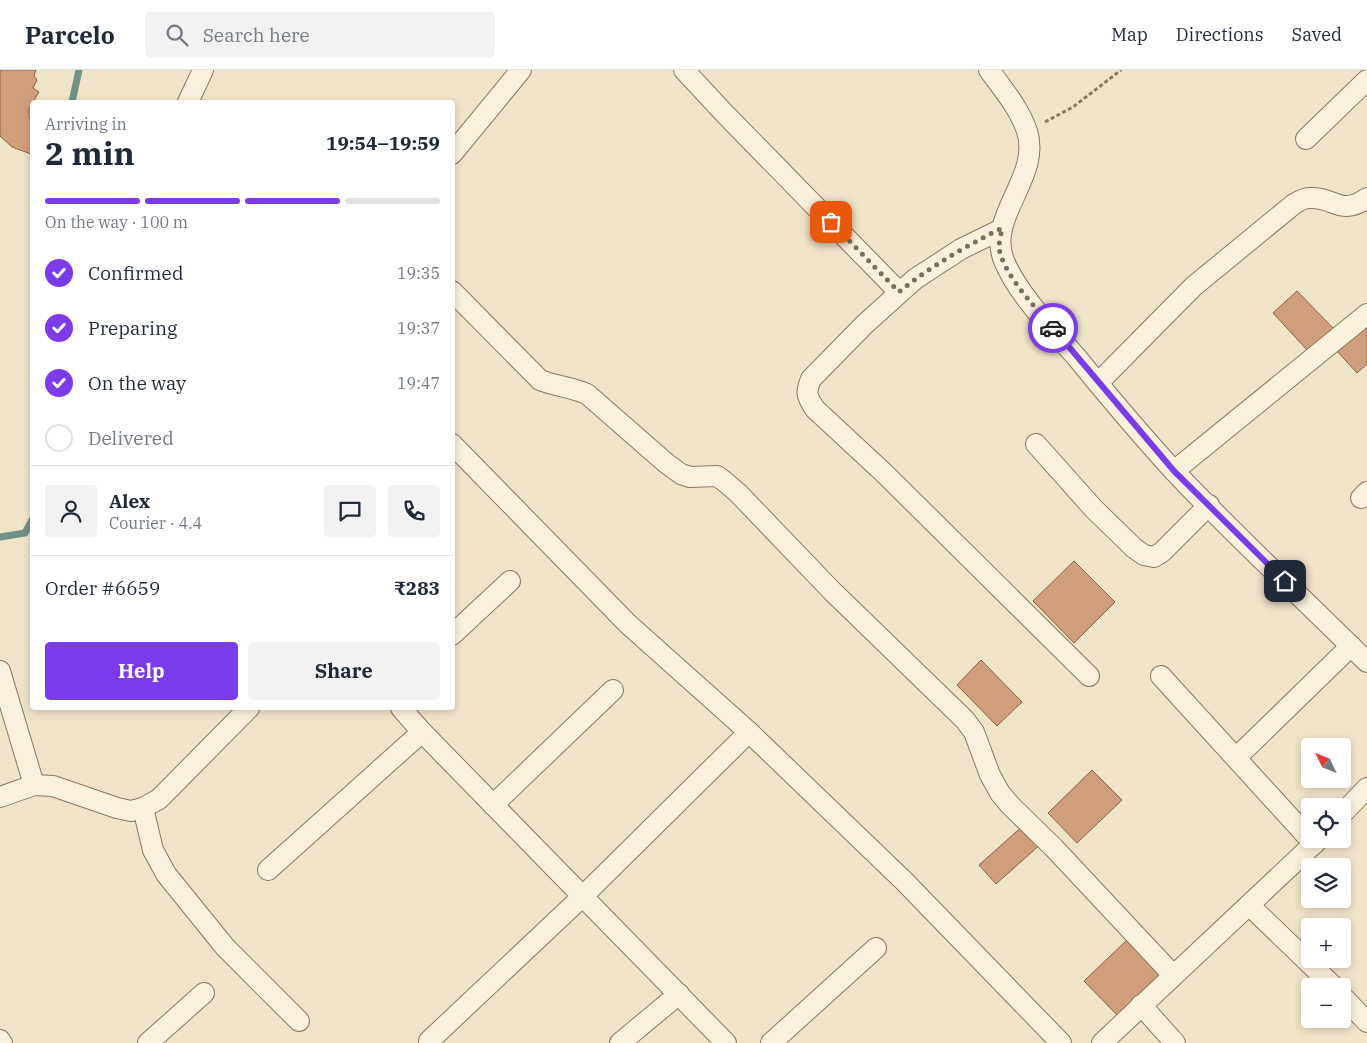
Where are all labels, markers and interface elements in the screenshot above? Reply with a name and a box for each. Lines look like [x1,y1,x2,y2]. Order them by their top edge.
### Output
search box [145,12,495,57]
text: Parcelo [25,19,115,51]
icon: search [163,21,191,49]
text: Search here [203,23,310,47]
text: Map [1111,23,1148,46]
text: Directions [1176,23,1264,46]
text: Saved [1292,23,1342,46]
text: Arriving in [45,114,127,134]
text: 19:54–19:59 [326,131,440,155]
text: 2 min [45,132,135,174]
pin [810,201,852,243]
icon: bag [817,208,845,236]
text: On the way · 100 m [45,212,188,232]
icon: check [45,259,73,287]
text: Confirmed [88,261,183,285]
text: 19:35 [397,263,440,283]
courier [1028,303,1078,353]
icon: check [45,314,73,342]
icon: car [1039,314,1067,342]
text: Preparing [88,316,177,340]
text: 19:37 [397,318,440,338]
icon: check [45,369,73,397]
text: On the way [88,371,186,395]
text: 19:47 [397,373,440,393]
text: Delivered [88,426,174,450]
button: person [45,485,97,537]
button: chat [324,485,376,537]
button: phone [388,485,440,537]
text: Alex [109,489,150,513]
text: Courier · 4.4 [109,513,202,533]
pin [1264,560,1306,602]
icon: home [1271,567,1299,595]
text: Order #6659 [45,576,160,600]
text: ₹283 [394,576,440,600]
button: Help [45,642,238,700]
button: Share [248,642,440,700]
north arrow [1301,738,1351,788]
map controls [1301,738,1351,1028]
button: locate [1301,798,1351,848]
button: layers [1301,858,1351,908]
button: + [1301,918,1351,968]
button: − [1301,978,1351,1028]

